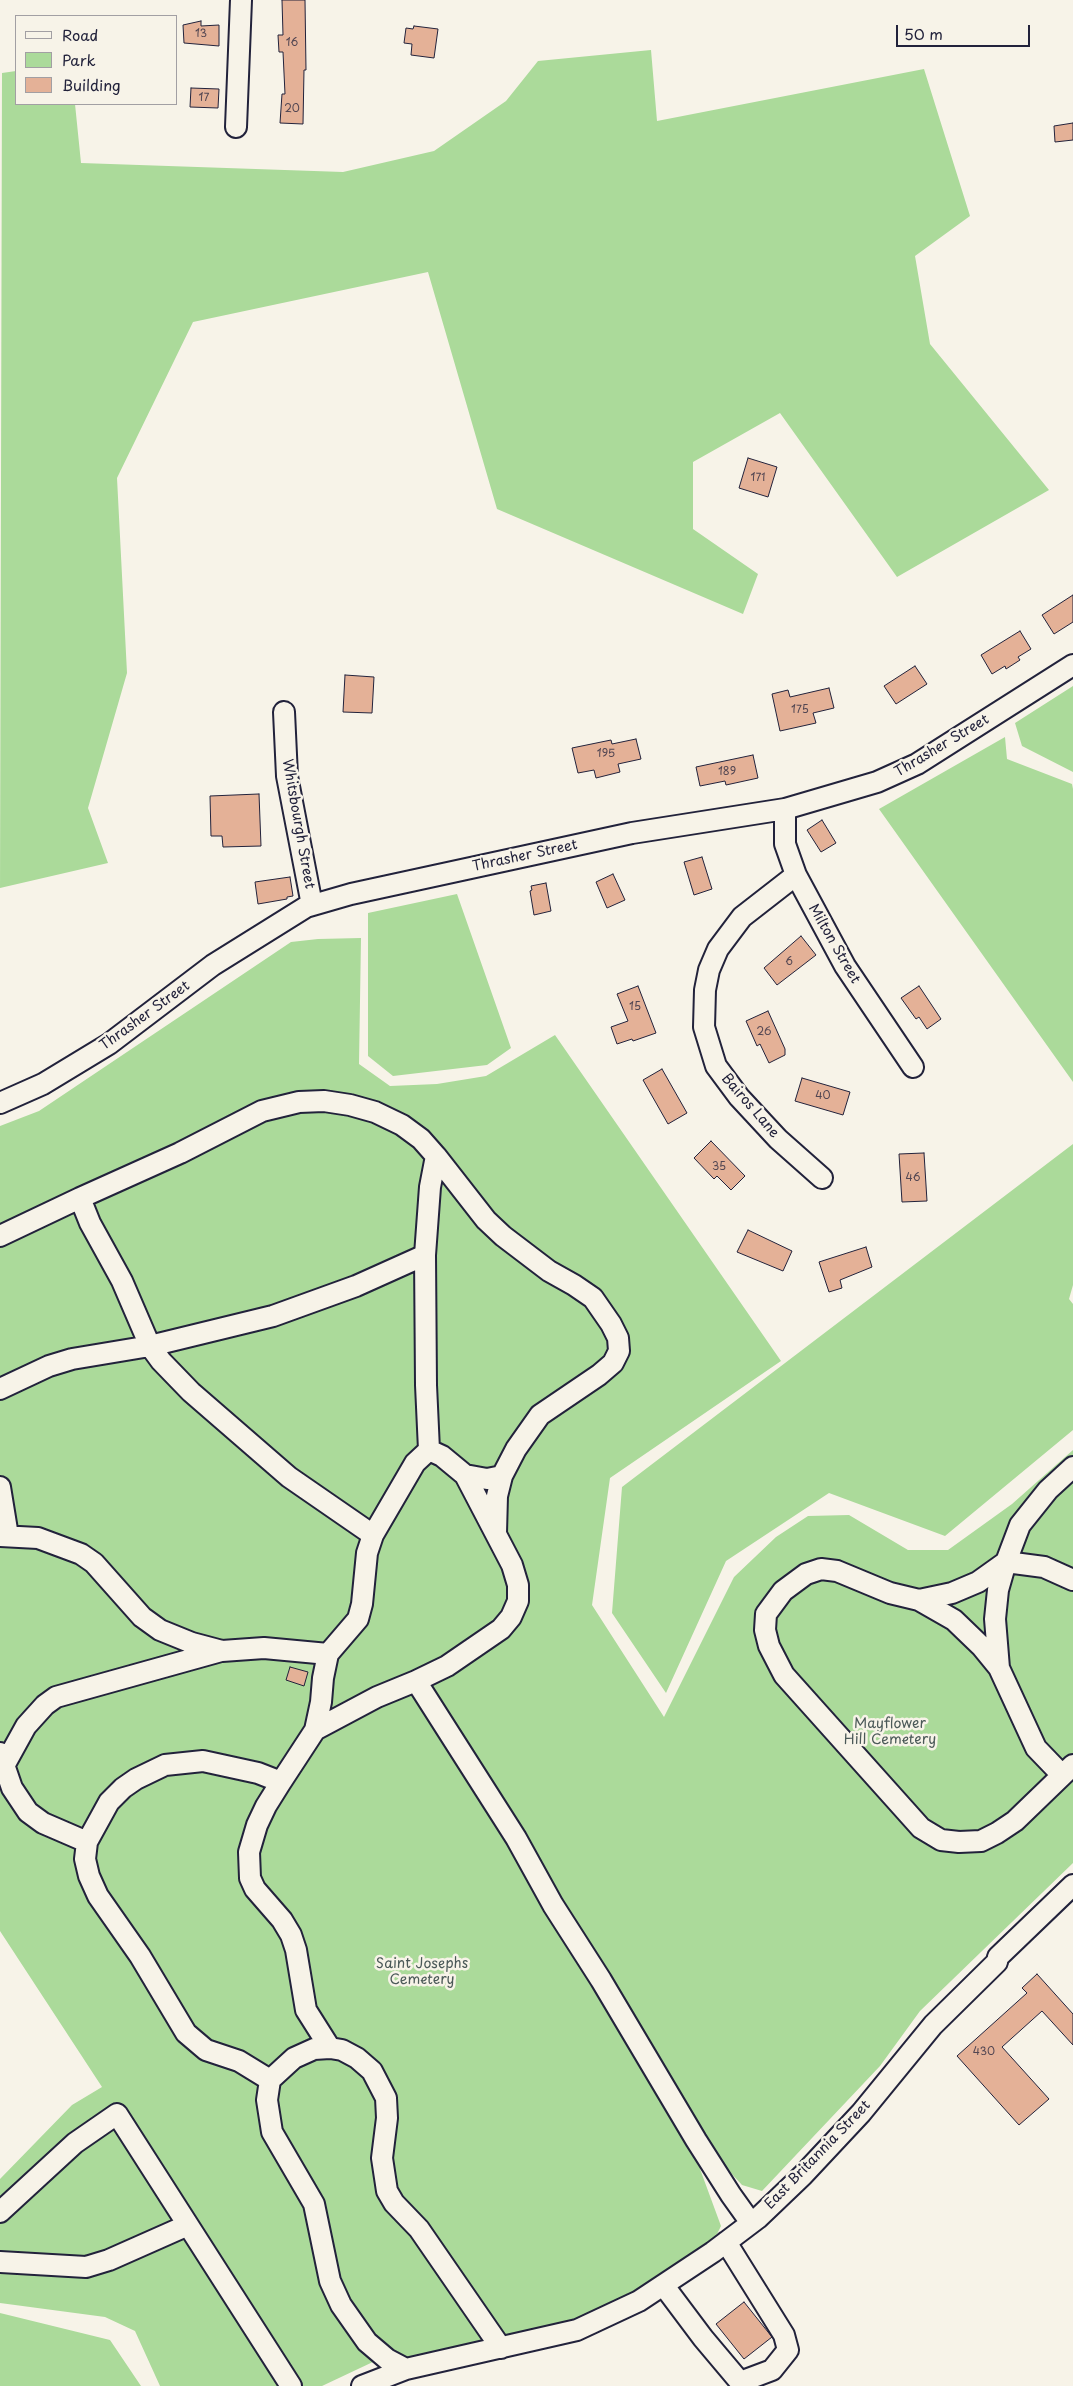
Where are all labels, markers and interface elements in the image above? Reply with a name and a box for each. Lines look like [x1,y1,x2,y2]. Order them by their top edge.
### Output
legend [15,15,178,105]
scale bar [898,15,1032,47]
text: 50 m [904,22,943,45]
text: Road [62,23,98,46]
house number: 13 [195,27,207,41]
house number: 16 [286,36,298,50]
text: Park [62,48,96,71]
text: Building [62,73,121,96]
house number: 17 [199,91,209,105]
house number: 20 [284,102,300,116]
house number: 171 [751,471,765,485]
house number: 175 [791,703,809,717]
street label: Thrasher Street [892,711,992,781]
house number: 195 [597,747,615,761]
street label: Whitsbourgh Street [278,758,318,890]
house number: 189 [718,765,736,779]
street label: Thrasher Street [471,837,579,875]
street label: Milton Street [804,901,864,987]
house number: 6 [785,955,793,969]
street label: Thrasher Street [97,978,193,1054]
house number: 15 [629,1000,641,1014]
house number: 26 [756,1025,772,1039]
street label: Bairos Lane [717,1070,783,1142]
house number: 40 [815,1089,831,1103]
house number: 35 [712,1160,726,1174]
house number: 46 [906,1171,920,1185]
park label: Mayflower Hill Cemetery [844,1716,936,1748]
park label: Saint Josephs Cemetery [376,1956,468,1988]
house number: 430 [973,2045,995,2059]
street label: East Britannia Street [762,2097,874,2213]

